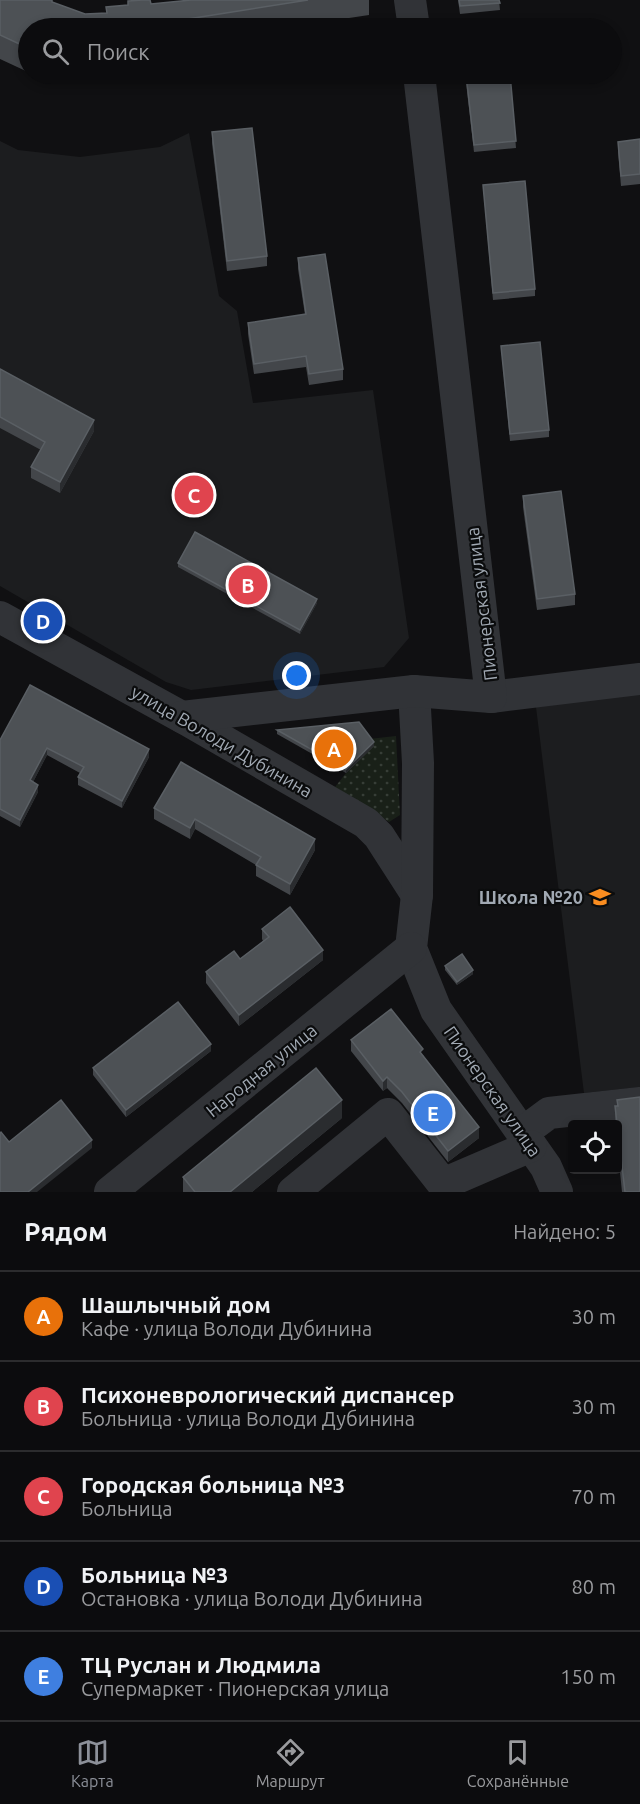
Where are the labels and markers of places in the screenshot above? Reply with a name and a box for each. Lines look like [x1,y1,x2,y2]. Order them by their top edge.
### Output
pin: C [174,472,214,518]
pin: B [228,562,268,608]
pin: D [24,598,63,644]
pin: A [314,726,354,771]
school or university icon: Школа №20 [588,885,612,909]
place label: Школа №20 [479,887,583,907]
pin: E [414,1090,452,1136]

